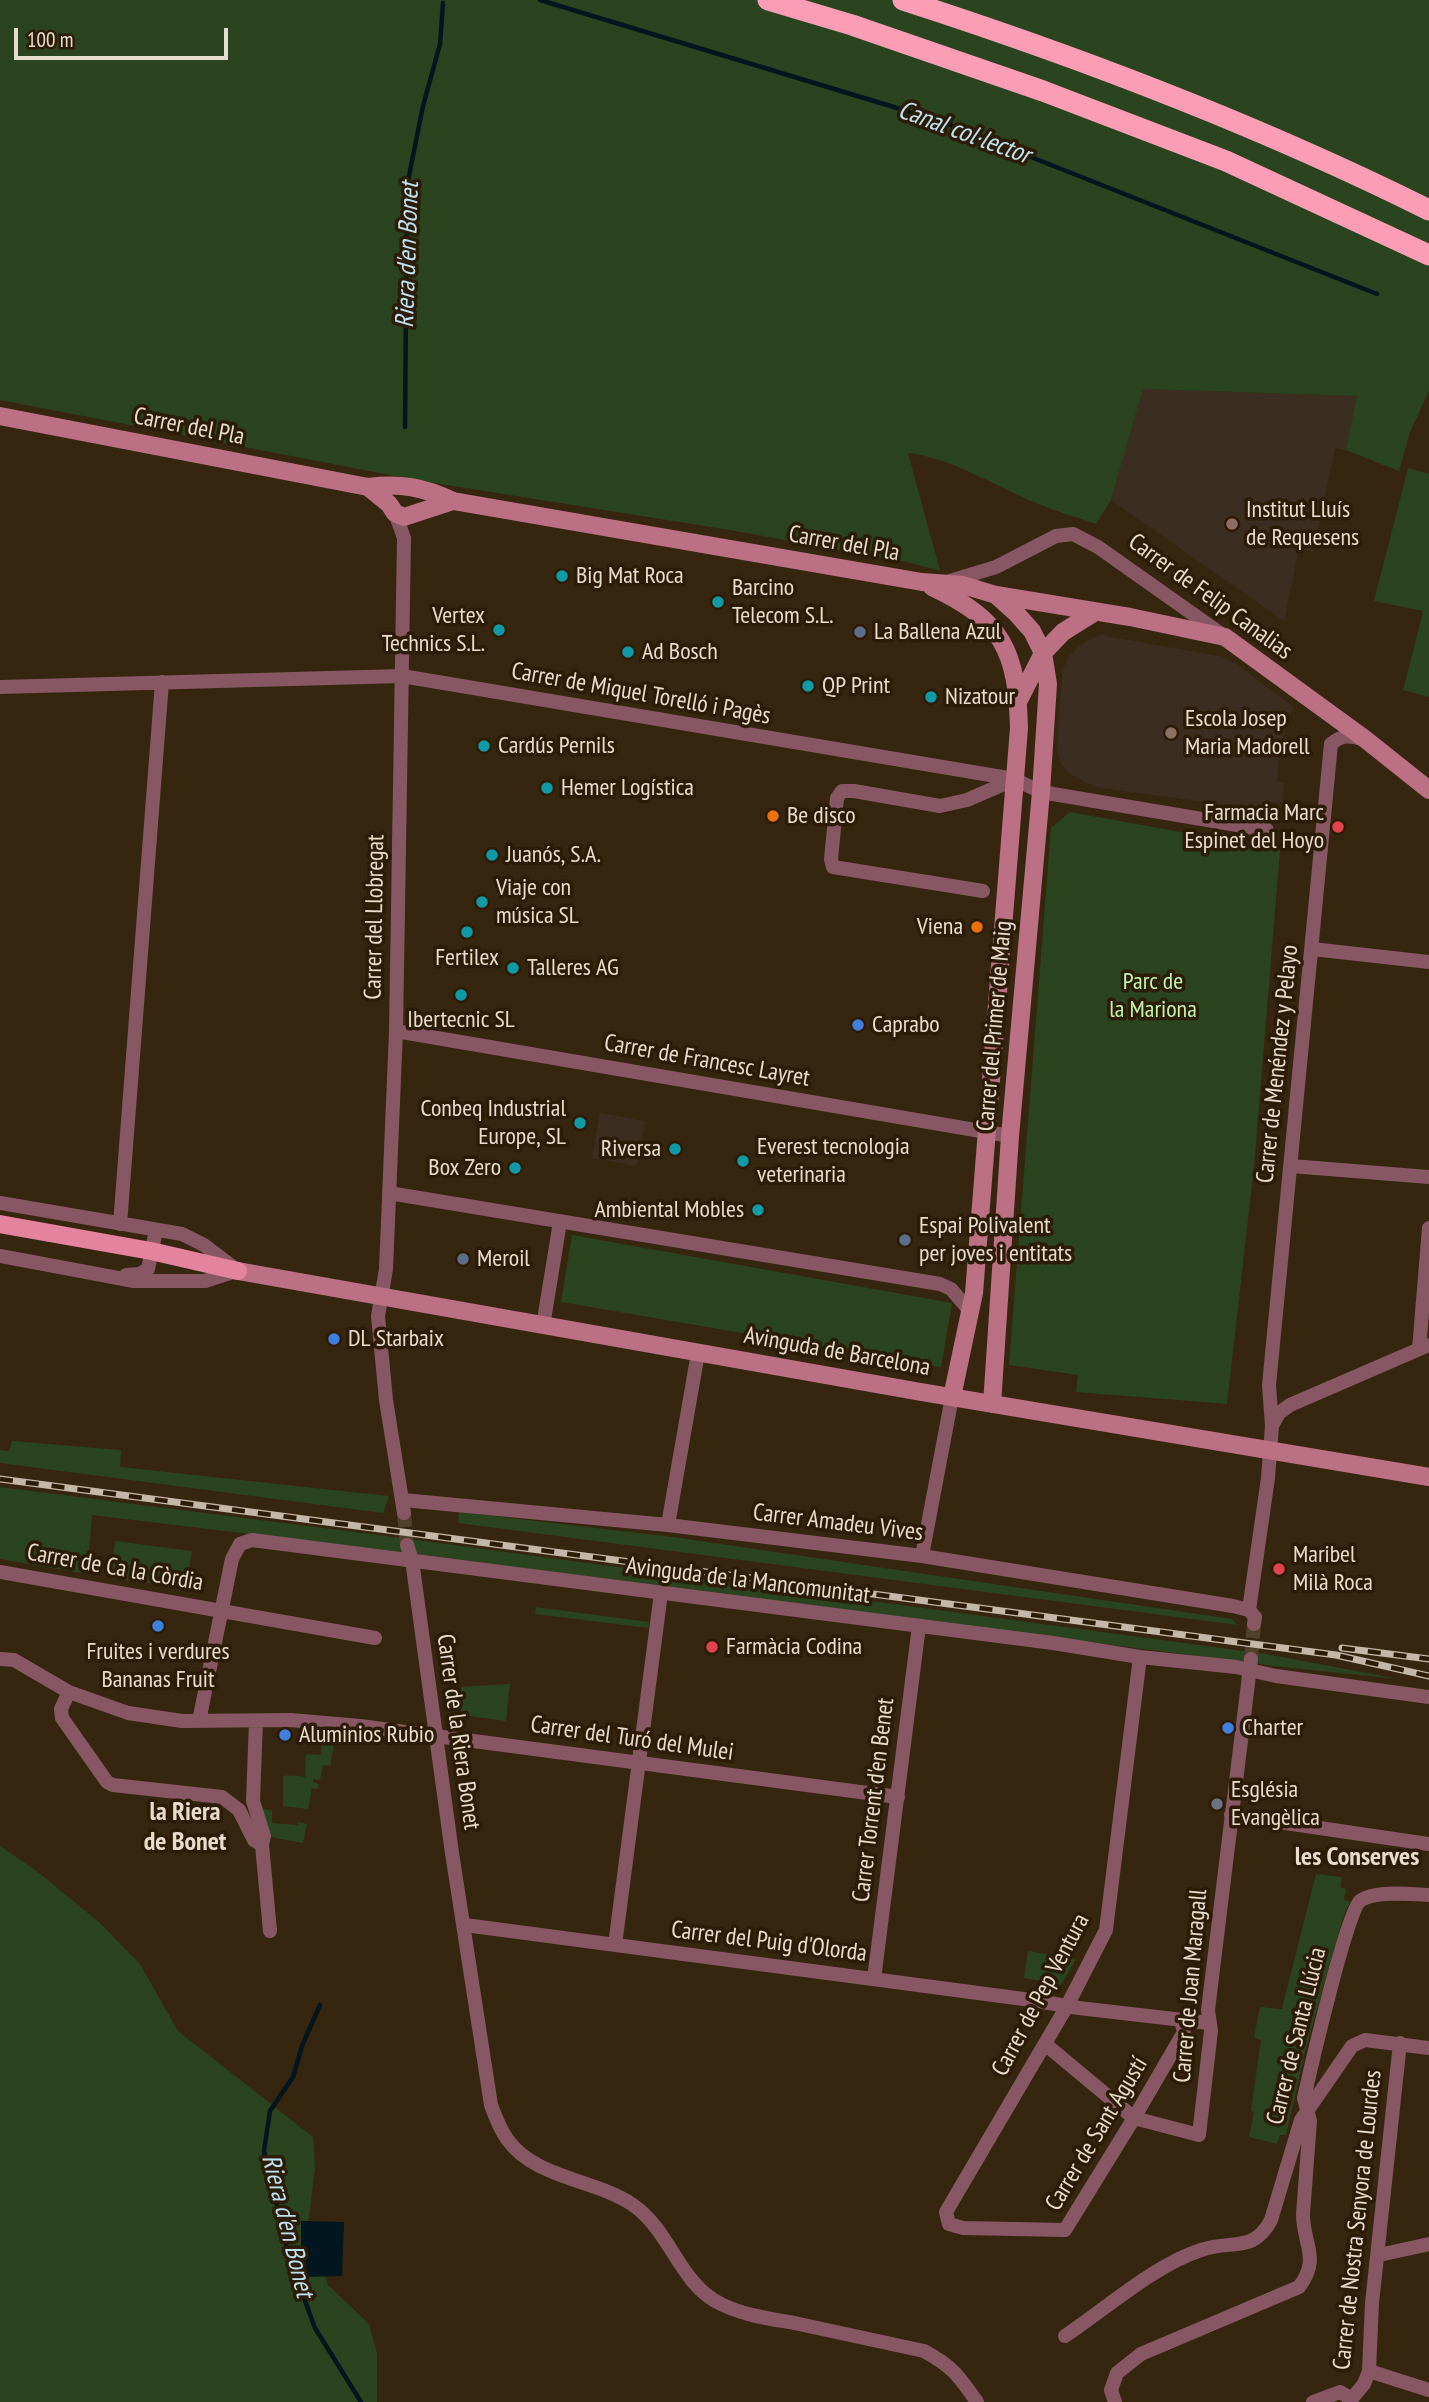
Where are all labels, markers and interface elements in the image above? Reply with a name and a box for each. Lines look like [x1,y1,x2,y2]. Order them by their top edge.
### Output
scale bar [18,14,231,58]
text: 100 m [27,26,73,53]
water label: Canal col·lector [894,95,1034,171]
water label: Riera d'en Bonet [390,181,426,329]
street label: Carrer del Pla [131,402,247,452]
place label: Institut Lluís de Requesens [1246,496,1359,552]
marker: Institut Lluís de Requesens [1224,516,1240,532]
street label: Carrer del Pla [786,520,902,568]
street label: Carrer de Felip Canalias [1122,528,1298,666]
place label: Big Mat Roca [576,562,684,590]
marker: Big Mat Roca [554,568,570,584]
place label: Barcino Telecom S.L. [732,574,833,630]
marker: Barcino Telecom S.L. [710,594,726,610]
place label: Vertex Technics S.L. [382,602,485,658]
place label: La Ballena Azul [874,618,1001,646]
marker: Vertex Technics S.L. [491,622,507,638]
marker: La Ballena Azul [852,624,868,640]
place label: Ad Bosch [642,638,718,666]
marker: Ad Bosch [620,644,636,660]
street label: Carrer de Miquel Torelló i Pagès [509,657,773,731]
place label: QP Print [822,672,890,700]
marker: QP Print [800,678,816,694]
place label: Nizatour [945,683,1015,711]
marker: Nizatour [923,689,939,705]
place label: Escola Josep Maria Madorell [1185,705,1310,761]
marker: Escola Josep Maria Madorell [1163,725,1179,741]
place label: Cardús Pernils [498,732,615,760]
marker: Cardús Pernils [476,738,492,754]
place label: Hemer Logística [561,774,694,802]
marker: Hemer Logística [539,780,555,796]
place label: Farmacia Marc Espinet del Hoyo [1184,799,1324,855]
place label: Be disco [787,802,856,830]
marker: Be disco [765,808,781,824]
marker: Farmacia Marc Espinet del Hoyo [1330,819,1346,835]
street label: Carrer del Llobregat [359,834,391,1000]
place label: Juanós, S.A. [506,841,601,869]
marker: Juanós, S.A. [484,847,500,863]
place label: Viaje con música SL [496,874,579,930]
marker: Viaje con música SL [474,894,490,910]
place label: Viena [917,913,963,941]
marker: Viena [969,919,985,935]
street label: Carrer del Primer de Maig [971,920,1019,1132]
marker: Fertilex [459,924,475,940]
place label: Fertilex [435,944,499,972]
street label: Carrer de Menéndez y Pelayo [1251,944,1305,1184]
place label: Talleres AG [527,954,619,982]
marker: Talleres AG [505,960,521,976]
park label: Parc de la Mariona [1109,968,1197,1024]
marker: Ibertecnic SL [453,987,469,1003]
place label: Ibertecnic SL [407,1006,515,1034]
place label: Caprabo [872,1011,940,1039]
marker: Caprabo [850,1017,866,1033]
street label: Carrer de Francesc Layret [602,1029,812,1093]
place label: Conbeq Industrial Europe, SL [421,1095,566,1151]
marker: Conbeq Industrial Europe, SL [572,1115,588,1131]
place label: Everest tecnologia veterinaria [757,1133,910,1189]
place label: Riversa [601,1135,661,1163]
marker: Riversa [667,1141,683,1157]
marker: Everest tecnologia veterinaria [735,1153,751,1169]
place label: Box Zero [428,1154,501,1182]
marker: Box Zero [507,1160,523,1176]
place label: Ambiental Mobles [594,1196,744,1224]
marker: Ambiental Mobles [750,1202,766,1218]
place label: Espai Polivalent per joves i entitats [919,1212,1072,1268]
marker: Espai Polivalent per joves i entitats [897,1232,913,1248]
place label: Meroil [477,1245,530,1273]
marker: Meroil [455,1251,471,1267]
street label: Avinguda de Barcelona [742,1321,932,1383]
place label: DL Starbaix [348,1325,444,1353]
marker: DL Starbaix [326,1331,342,1347]
street label: Carrer Amadeu Vives [751,1498,925,1548]
street label: Carrer de Ca la Còrdia [25,1538,205,1598]
place label: Maribel Milà Roca [1293,1541,1373,1597]
street label: Avinguda de la Mancomunitat [624,1552,872,1610]
marker: Maribel Milà Roca [1271,1561,1287,1577]
marker: Fruites i verdures Bananas Fruit [150,1618,166,1634]
street label: Carrer de la Riera Bonet [430,1632,486,1832]
place label: Farmàcia Codina [726,1633,862,1661]
place label: Fruites i verdures Bananas Fruit [86,1638,230,1694]
marker: Farmàcia Codina [704,1639,720,1655]
street label: Carrer Torrent d'en Benet [847,1696,901,1904]
street label: Carrer del Turó del Mulei [529,1711,735,1767]
place label: Charter [1242,1714,1303,1742]
marker: Charter [1220,1720,1236,1736]
place label: Aluminios Rubio [299,1721,434,1749]
marker: Aluminios Rubio [277,1727,293,1743]
place label: Església Evangèlica [1231,1776,1320,1832]
marker: Església Evangèlica [1209,1796,1225,1812]
district label: la Riera de Bonet [144,1797,226,1858]
district label: les Conserves [1295,1842,1419,1874]
street label: Carrer de Joan Maragall [1168,1888,1214,2084]
street label: Carrer de Pep Ventura [986,1909,1096,2081]
street label: Carrer del Puig d'Olorda [670,1916,868,1968]
street label: Carrer de Santa Llúcia [1261,1945,1333,2127]
street label: Carrer de Sant Agustí [1040,2052,1154,2216]
street label: Carrer de Nostra Senyora de Lourdes [1328,2069,1388,2371]
water label: Riera d'en Bonet [254,2151,320,2301]

